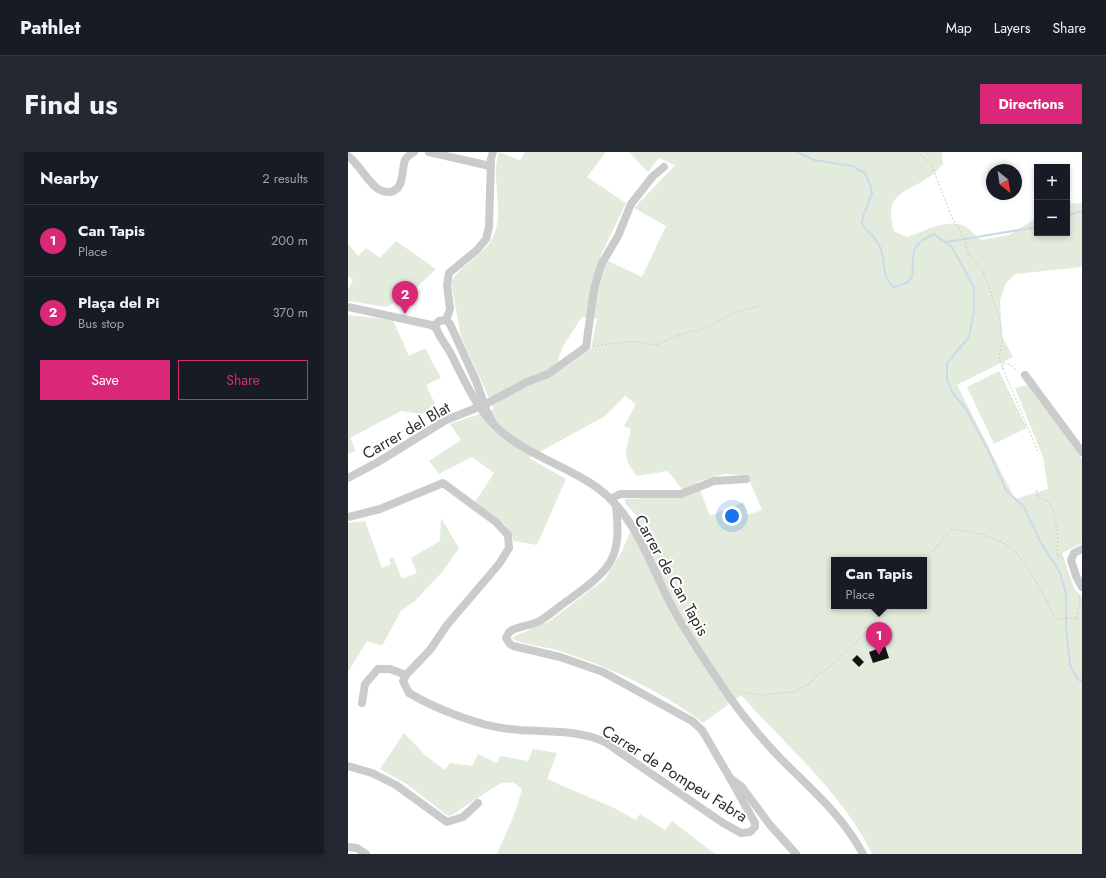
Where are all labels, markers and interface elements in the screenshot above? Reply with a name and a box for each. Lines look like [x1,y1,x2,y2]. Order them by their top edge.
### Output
text: Pathlet [20,14,80,41]
text: Map [946,18,972,38]
text: Layers [994,18,1030,38]
text: Share [1052,18,1086,38]
text: Find us [24,84,118,125]
button: Directions [980,84,1082,124]
north arrow [986,164,1022,200]
map controls [1034,164,1070,236]
button: + [1034,164,1070,200]
text: Nearby [40,166,98,190]
text: 2 results [262,169,308,188]
button: − [1034,200,1070,236]
text: Can Tapis [78,220,145,242]
text: 1 [50,231,56,250]
text: 200 m [271,231,308,250]
text: Place [78,242,107,261]
pin: 2 [392,281,418,314]
text: Plaça del Pi [78,292,159,314]
text: 2 [49,303,57,322]
text: 370 m [272,303,308,322]
text: Bus stop [78,314,124,333]
button: Save [40,360,170,400]
button: Share [178,360,308,400]
street label: Carrer del Blat [358,396,455,465]
your location [722,506,742,526]
street label: Carrer de Can Tapis [629,511,714,640]
popup [831,557,927,609]
text: Can Tapis [846,563,912,585]
text: Place [846,585,875,604]
pin: 1 [866,622,892,655]
street label: Carrer de Pompeu Fabra [598,719,752,828]

